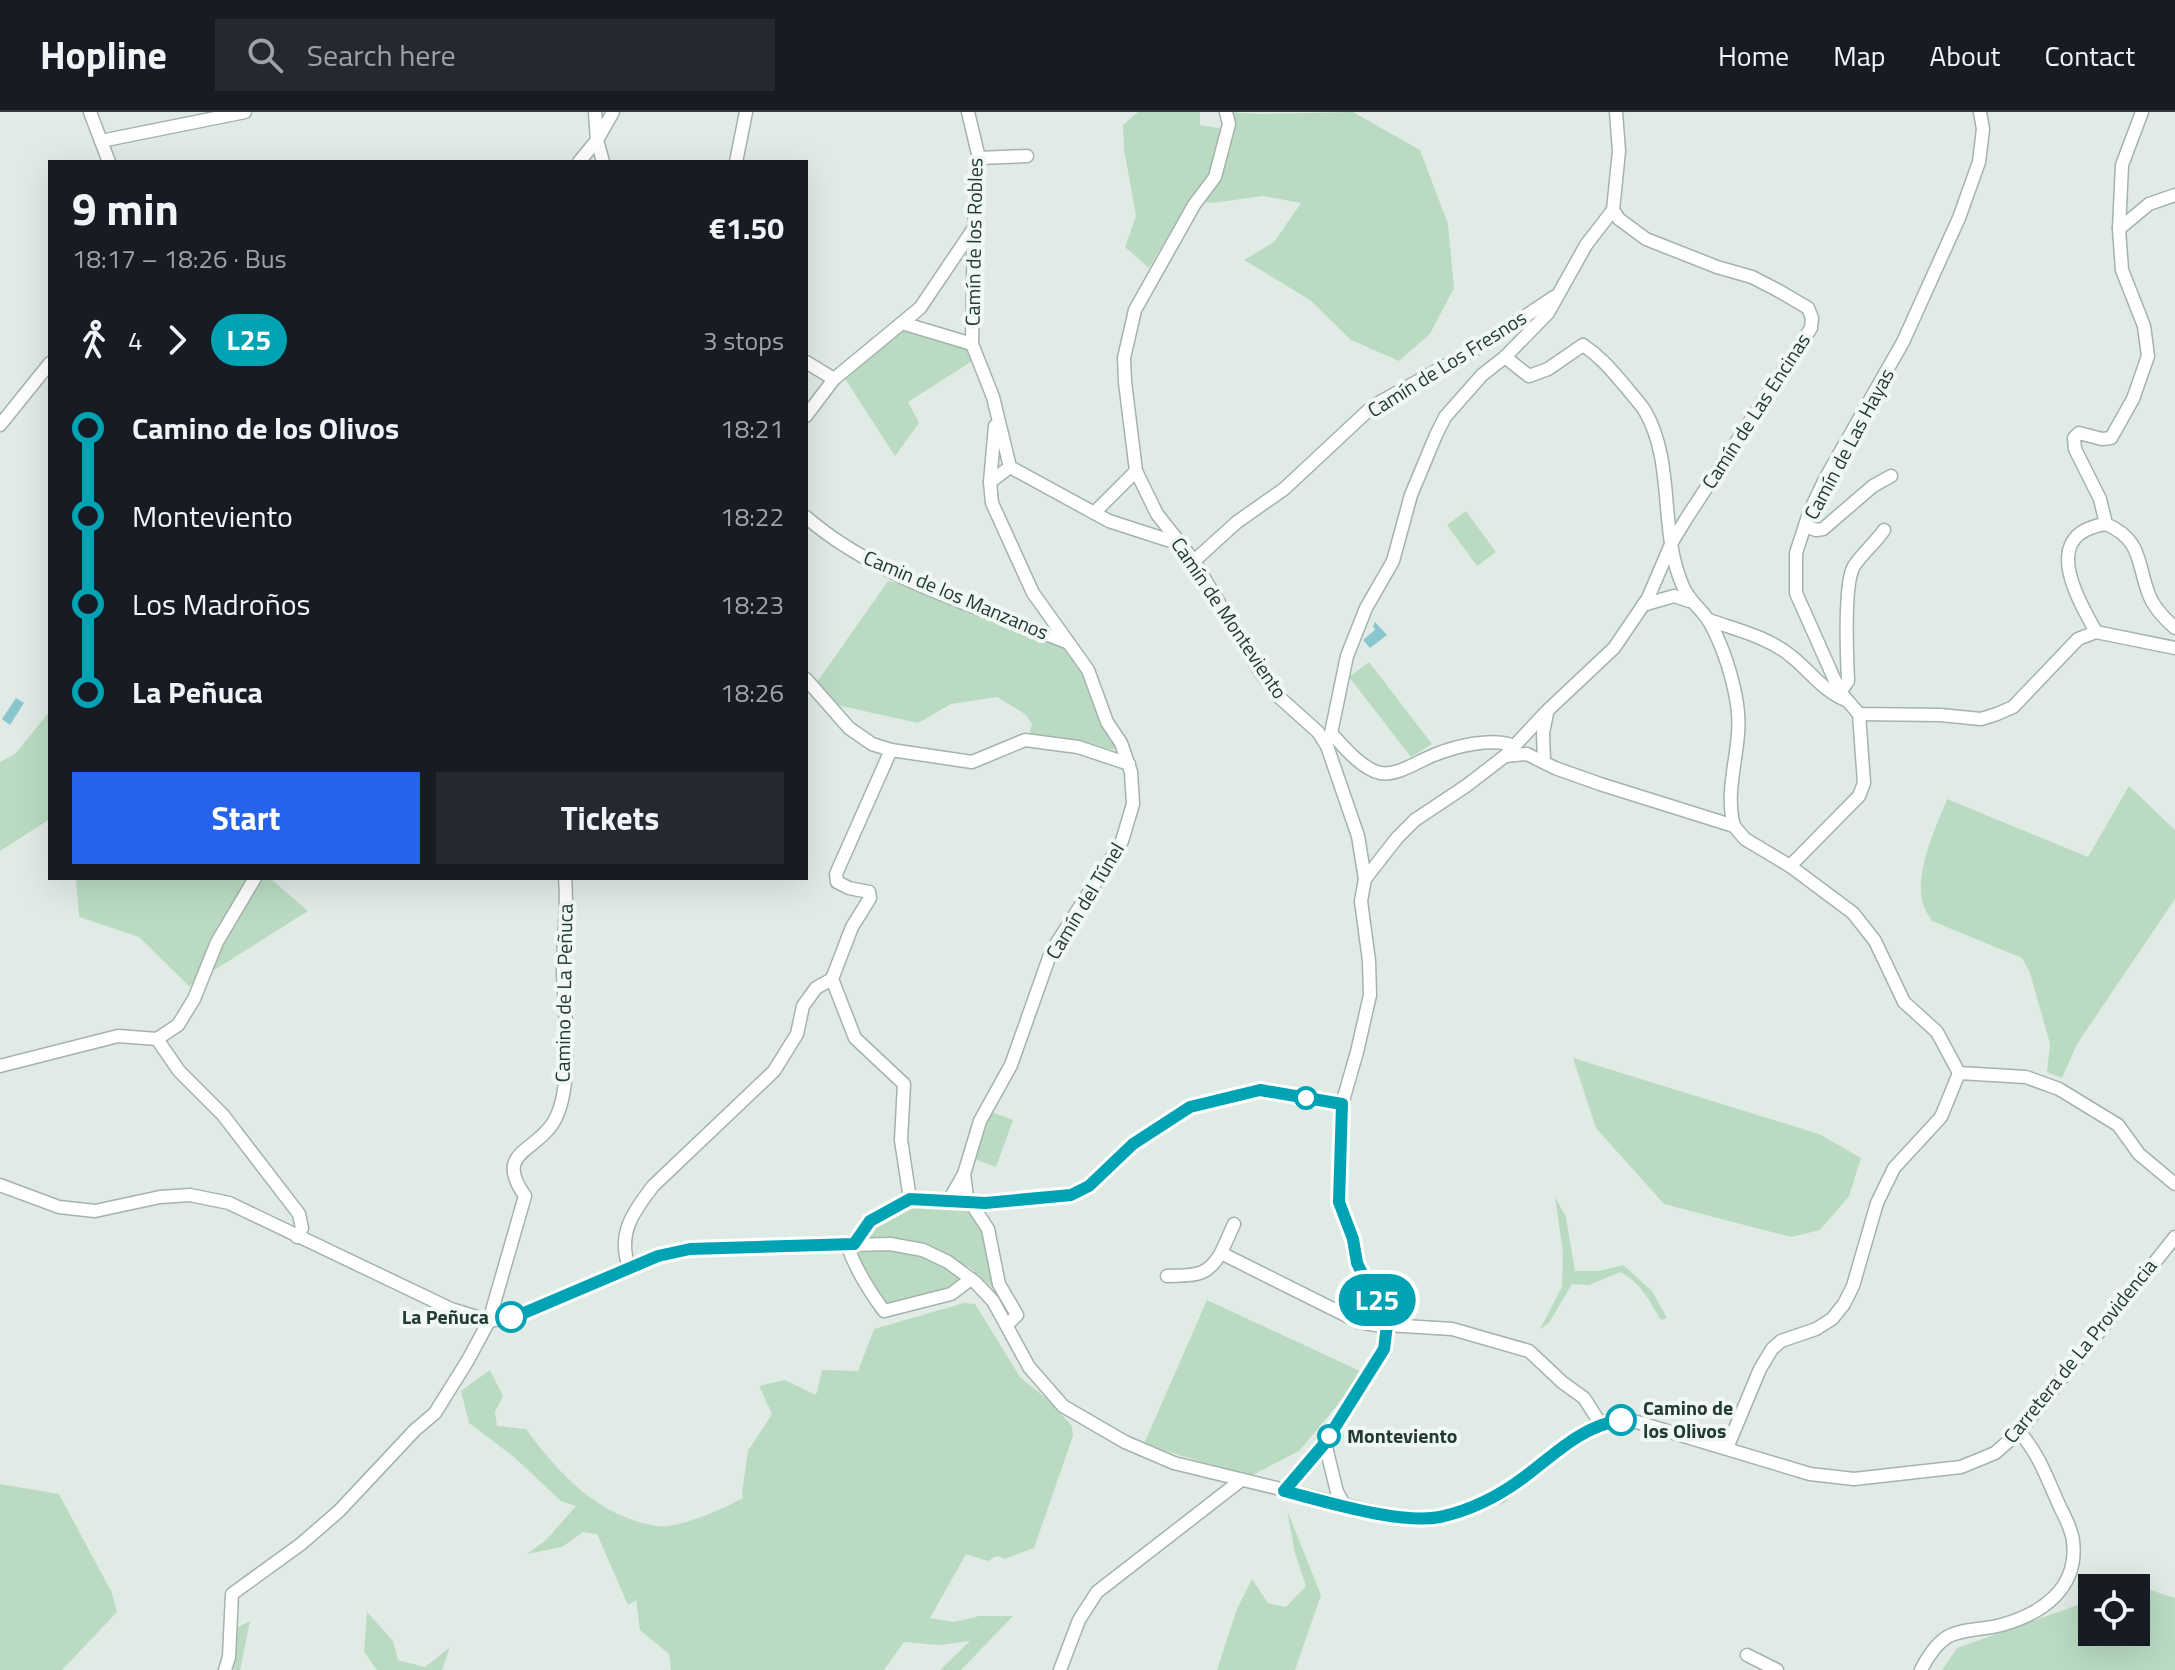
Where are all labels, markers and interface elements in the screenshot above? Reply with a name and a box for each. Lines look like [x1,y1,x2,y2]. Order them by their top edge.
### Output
search box [215,19,775,91]
text: Hopline [40,26,167,84]
text: Search here [307,32,456,78]
icon: search [243,33,287,77]
text: Home [1718,34,1789,77]
text: Map [1833,34,1886,77]
text: About [1930,34,2000,77]
text: Contact [2044,34,2135,77]
street label: Camín de los Robles [957,158,990,326]
text: 9 min [72,175,179,242]
text: €1.50 [709,205,784,251]
text: 18:17 – 18:26 · Bus [72,239,287,278]
street label: Camín de Los Fresnos [1361,302,1532,425]
icon: walk [72,318,116,362]
icon: forward [155,318,199,362]
text: L25 [227,318,271,361]
text: 4 [128,321,143,360]
text: 3 stops [703,321,784,360]
street label: Camín de Las Encinas [1693,327,1818,495]
street label: Camín de Las Hayas [1795,362,1902,525]
text: Camino de los Olivos [132,405,399,451]
text: 18:21 [720,409,784,448]
text: Monteviento [132,493,293,539]
text: 18:22 [720,497,784,536]
street label: Camín de Monteviento [1164,531,1295,705]
street label: Camin de los Manzanos [859,542,1054,648]
text: Los Madroños [132,581,311,627]
text: 18:23 [720,585,784,624]
text: La Peñuca [132,669,263,715]
text: 18:26 [720,673,784,712]
button: Start [72,772,420,864]
button: Tickets [436,772,784,864]
street label: Camín del Túnel [1037,836,1132,965]
street label: Camino de La Peñuca [546,903,581,1083]
unlabelled marker [1295,1087,1317,1109]
street label: Carretera de La Providencia [1995,1252,2164,1450]
line badge: L25 [1331,1274,1423,1326]
text: L25 [1355,1278,1399,1321]
place label: La Peñuca [402,1301,489,1332]
marker: La Peñuca [496,1302,526,1332]
place label: Camino de los Olivos [1643,1392,1733,1446]
marker: Camino de los Olivos [1606,1405,1636,1435]
place label: Monteviento [1347,1420,1457,1451]
marker: Monteviento [1318,1425,1340,1447]
map controls [2078,1574,2150,1646]
button: locate [2078,1574,2150,1646]

